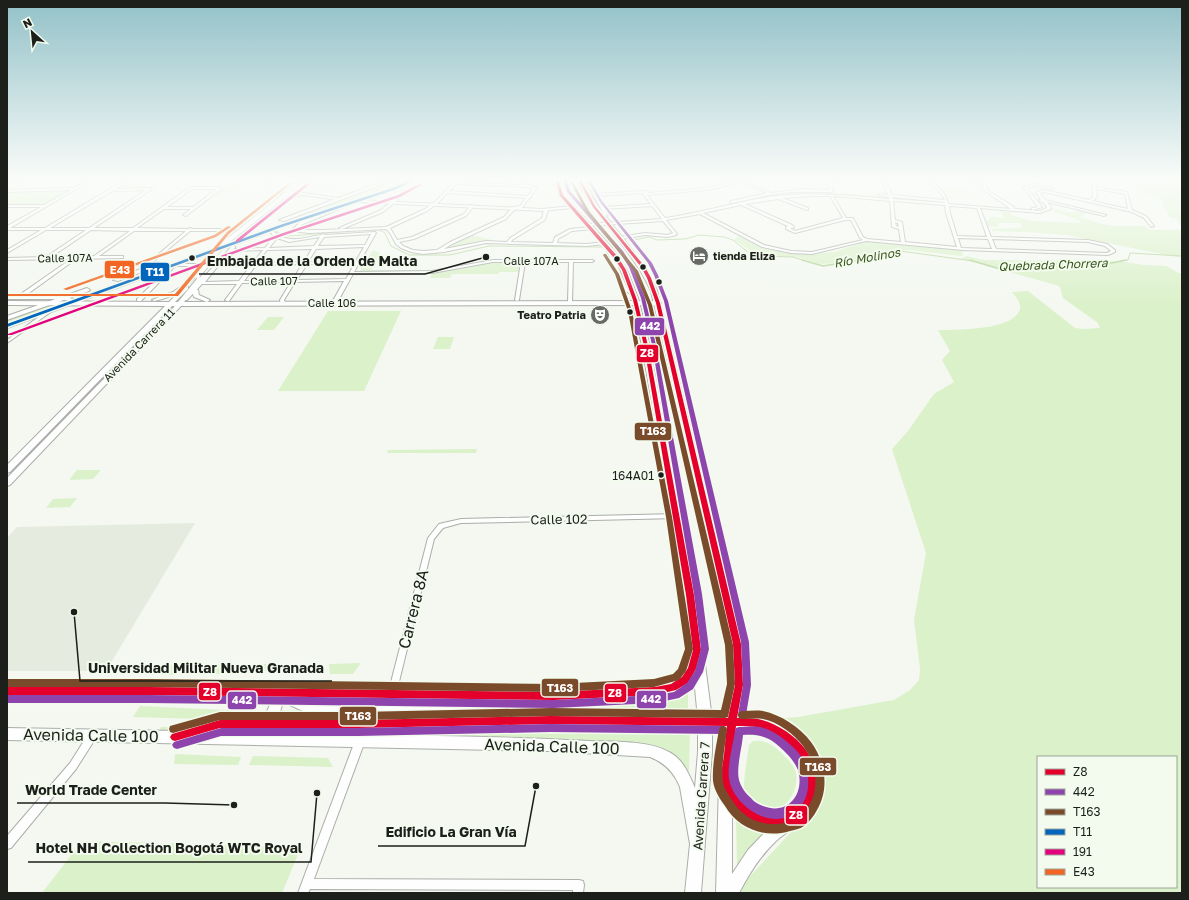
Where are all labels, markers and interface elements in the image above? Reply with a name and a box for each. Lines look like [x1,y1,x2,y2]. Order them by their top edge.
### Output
north arrow [12,12,52,52]
text: N [21,15,34,30]
water label: Río Molinos [833,244,902,271]
hotel icon: tienda Eliza [688,245,710,267]
callout: Embajada de la Orden de Malta [199,248,425,274]
place label: tienda Eliza [713,249,775,262]
street label: Calle 107A [37,251,93,264]
text: Embajada de la Orden de Malta [207,252,417,269]
unlabelled marker [187,253,197,263]
street label: Calle 107A [503,254,559,267]
unlabelled marker [612,254,622,264]
water label: Quebrada Chorrera [998,255,1109,274]
line badge: E43 [104,260,135,279]
line badge: T11 [140,262,170,282]
unlabelled marker [638,262,648,272]
text: E43 [110,263,131,276]
text: T11 [146,265,165,278]
street label: Calle 107 [250,274,298,287]
unlabelled marker [654,277,664,287]
street label: Calle 106 [308,296,357,309]
theatre icon: Teatro Patria [589,304,611,326]
street label: Avenida Carrera 11 [100,305,177,384]
unlabelled marker [625,307,635,317]
place label: Teatro Patria [517,308,586,321]
line badge: 442 [634,317,665,336]
text: 442 [640,319,661,332]
line badge: Z8 [636,344,659,363]
text: Z8 [640,346,654,359]
line badge: T163 [634,422,672,441]
text: T163 [640,424,667,437]
place label: 164A01 [612,468,654,483]
marker: 164A01 [656,470,666,480]
street label: Calle 102 [530,511,588,527]
street label: Carrera 8A [393,567,433,651]
callout: Universidad Militar Nueva Granada [80,655,332,681]
text: Universidad Militar Nueva Granada [88,659,324,676]
line badge: T163 [541,678,579,697]
text: T163 [547,681,574,694]
line badge: Z8 [198,682,221,701]
line badge: Z8 [604,683,627,703]
text: Z8 [203,685,217,698]
text: Z8 [608,686,622,699]
line badge: 442 [636,690,667,709]
line badge: 442 [227,691,257,710]
text: 442 [641,692,662,705]
text: 442 [232,693,253,706]
line badge: T163 [339,706,377,726]
text: T163 [345,709,372,722]
street label: Avenida Calle 100 [23,724,159,746]
street label: Avenida Calle 100 [484,734,620,758]
street label: Avenida Carrera 7 [689,741,713,851]
legend [1037,756,1177,888]
line badge: T163 [799,757,837,776]
text: T163 [805,760,832,773]
text: Z8 [1073,764,1088,779]
callout: World Trade Center [17,777,165,803]
text: World Trade Center [25,781,158,798]
text: 442 [1073,784,1095,799]
text: T163 [1073,804,1101,819]
line badge: Z8 [785,805,808,825]
text: Z8 [789,808,803,821]
callout: Edificio La Gran Vía [378,820,525,846]
text: Edificio La Gran Vía [385,823,517,840]
text: T11 [1073,824,1092,839]
callout: Hotel NH Collection Bogotá WTC Royal [28,836,311,862]
text: Hotel NH Collection Bogotá WTC Royal [35,839,303,856]
text: 191 [1073,844,1092,859]
text: E43 [1073,864,1095,879]

